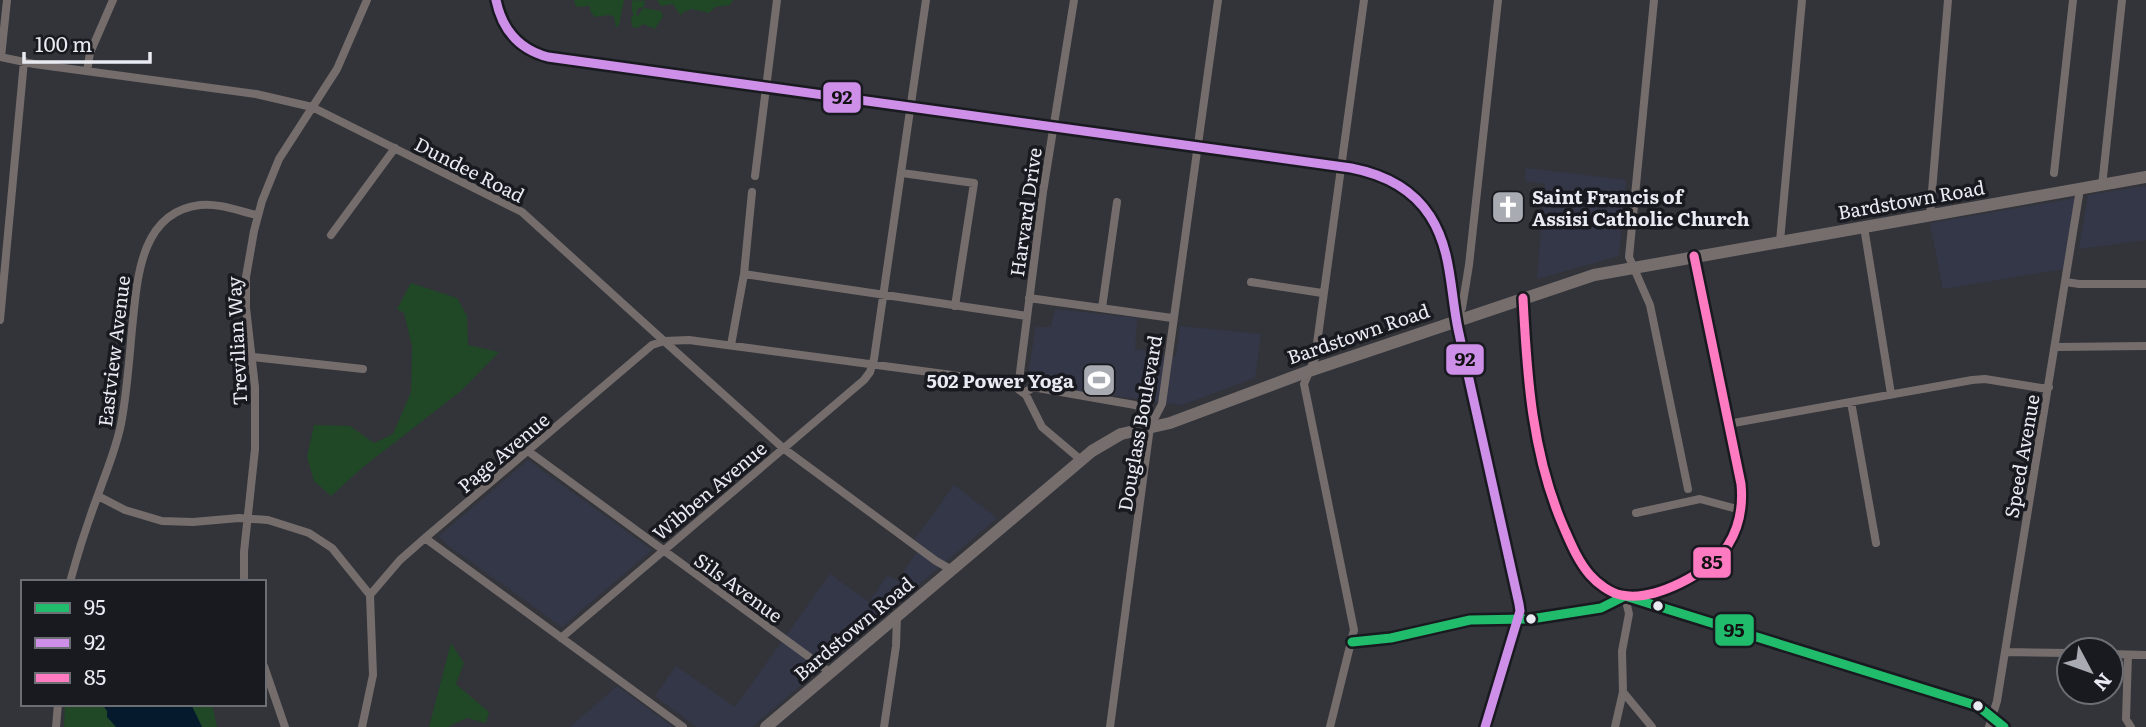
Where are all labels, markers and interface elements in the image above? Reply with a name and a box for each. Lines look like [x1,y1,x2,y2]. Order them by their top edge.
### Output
scale bar [24,21,150,65]
text: 100 m [35,27,92,58]
line badge: 92 [822,81,862,114]
text: 92 [832,82,852,110]
street label: Dundee Road [410,129,530,209]
street label: Harvard Drive [1002,145,1048,278]
street label: Bardstown Road [1835,172,1987,226]
place label: Saint Francis of Assisi Catholic Church [1532,182,1750,232]
church icon: Saint Francis of Assisi Catholic Church [1489,188,1527,226]
street label: Eastview Avenue [90,274,136,428]
street label: Trevilian Way [219,276,253,406]
street label: Bardstown Road [1283,295,1433,370]
street label: Douglass Boulevard [1110,332,1168,513]
line badge: 92 [1445,343,1485,376]
text: 92 [1455,344,1475,372]
sports icon: 502 Power Yoga [1080,361,1118,399]
place label: 502 Power Yoga [927,366,1074,394]
street label: Speed Avenue [1996,392,2046,520]
street label: Page Avenue [451,405,555,499]
street label: Wibben Avenue [646,434,772,546]
street label: Sils Avenue [689,545,789,629]
line badge: 85 [1692,546,1732,579]
text: 85 [1701,547,1723,575]
street label: Bardstown Road [787,569,919,687]
legend [21,580,266,706]
text: 95 [84,590,106,621]
unlabelled marker [1651,599,1665,613]
unlabelled marker [1524,612,1538,626]
line badge: 95 [1714,613,1755,647]
text: 95 [1723,615,1745,643]
text: 92 [84,625,105,656]
north arrow [2055,636,2125,706]
text: 85 [84,660,106,691]
text: N [2088,668,2119,698]
unlabelled marker [1971,699,1985,713]

